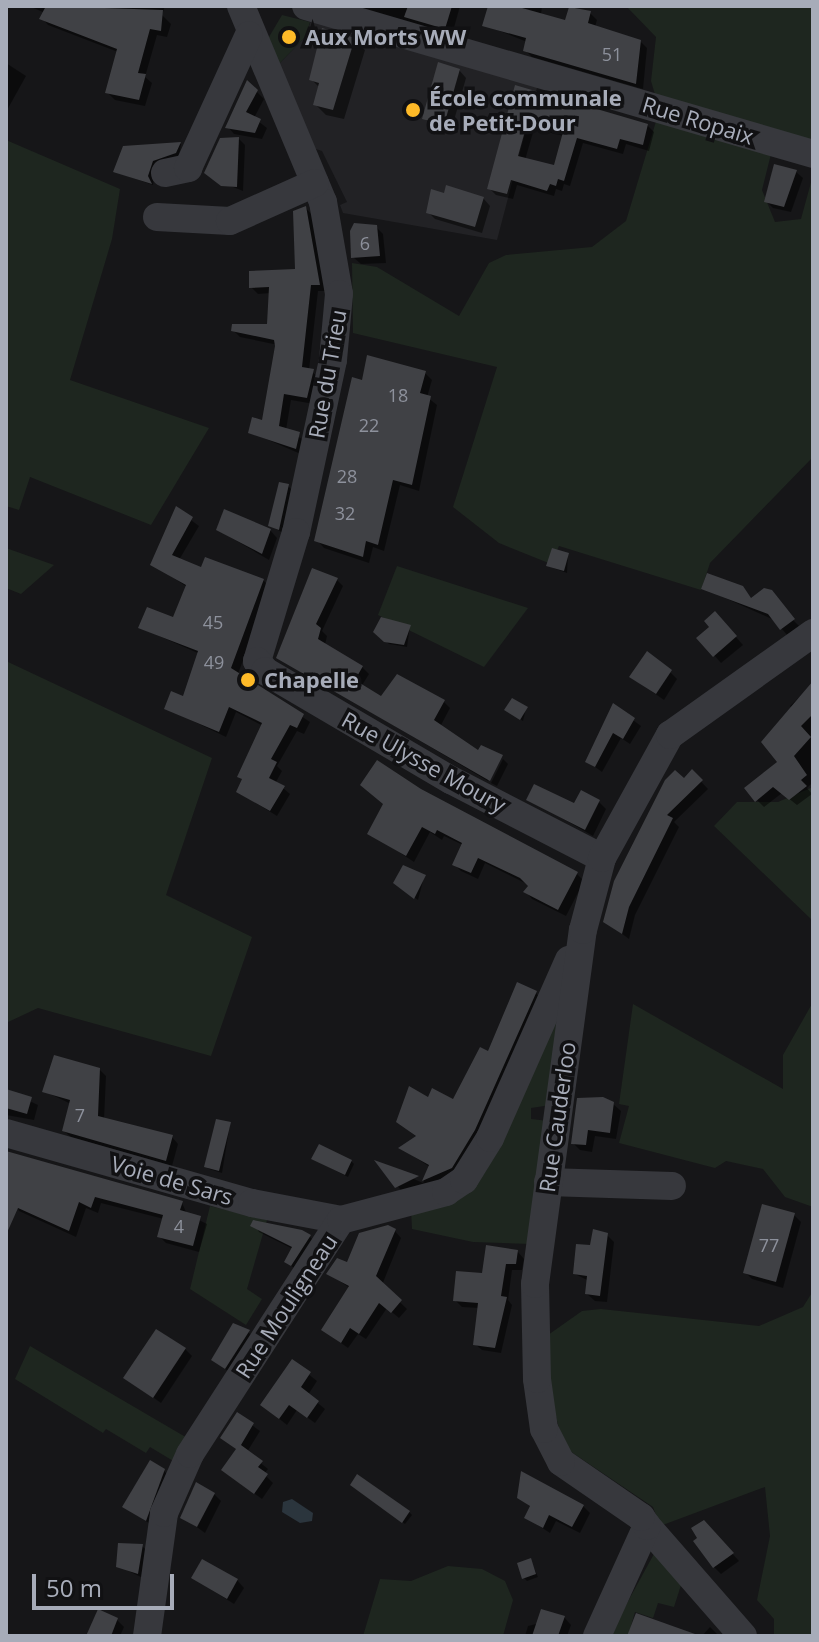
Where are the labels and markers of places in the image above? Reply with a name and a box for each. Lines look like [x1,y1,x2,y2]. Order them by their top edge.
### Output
place label: Aux Morts WW [305,24,466,50]
marker: Aux Morts WW [280,28,298,46]
place label: École communale de Petit-Dour [429,84,622,136]
marker: École communale de Petit-Dour [404,101,422,119]
place label: Chapelle [264,667,359,693]
marker: Chapelle [239,671,257,689]

